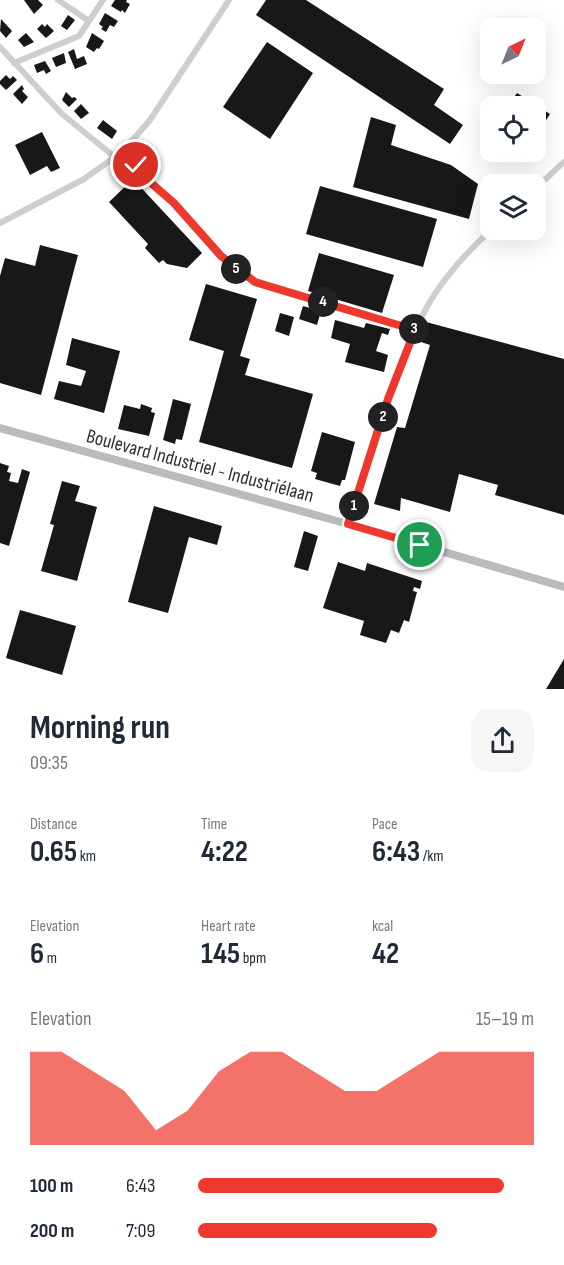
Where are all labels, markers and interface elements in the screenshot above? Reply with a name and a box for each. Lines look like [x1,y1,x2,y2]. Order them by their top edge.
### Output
north arrow [480,18,546,84]
map controls [480,18,546,240]
button: locate [480,96,546,162]
pin [110,139,161,190]
icon: check [119,148,152,181]
button: layers [480,174,546,240]
pin: 5 [221,254,251,284]
text: 5 [232,259,240,278]
pin: 4 [308,287,338,317]
text: 4 [319,292,327,311]
pin: 3 [399,314,429,344]
text: 3 [410,319,418,338]
pin: 2 [368,402,398,432]
text: 2 [379,407,387,426]
street label: Boulevard Industriel - Industriélaan [84,424,316,508]
pin: 1 [339,491,369,521]
text: 1 [351,496,357,515]
pin [394,519,445,570]
icon: arrive [403,528,436,561]
text: Morning run [30,708,170,748]
button: share [471,709,534,772]
text: 09:35 [30,751,68,775]
text: Distance [30,815,77,834]
text: Time [201,815,227,834]
text: Pace [372,815,397,834]
text: 0.65 [30,834,77,870]
text: 4:22 [201,834,248,870]
text: 6:43 [372,834,420,870]
text: km [77,847,96,866]
text: /km [420,847,444,866]
text: Elevation [30,917,79,936]
text: Heart rate [201,917,256,936]
text: kcal [372,917,393,936]
text: 6 [30,936,44,972]
text: 145 [201,936,240,972]
text: 42 [372,936,399,972]
text: m [44,949,57,968]
text: bpm [240,949,266,968]
text: Elevation [30,1007,92,1031]
text: 15–19 m [476,1007,534,1031]
text: 100 m [30,1174,73,1198]
text: 6:43 [126,1174,155,1198]
text: 200 m [30,1219,74,1243]
text: 7:09 [126,1219,155,1243]

